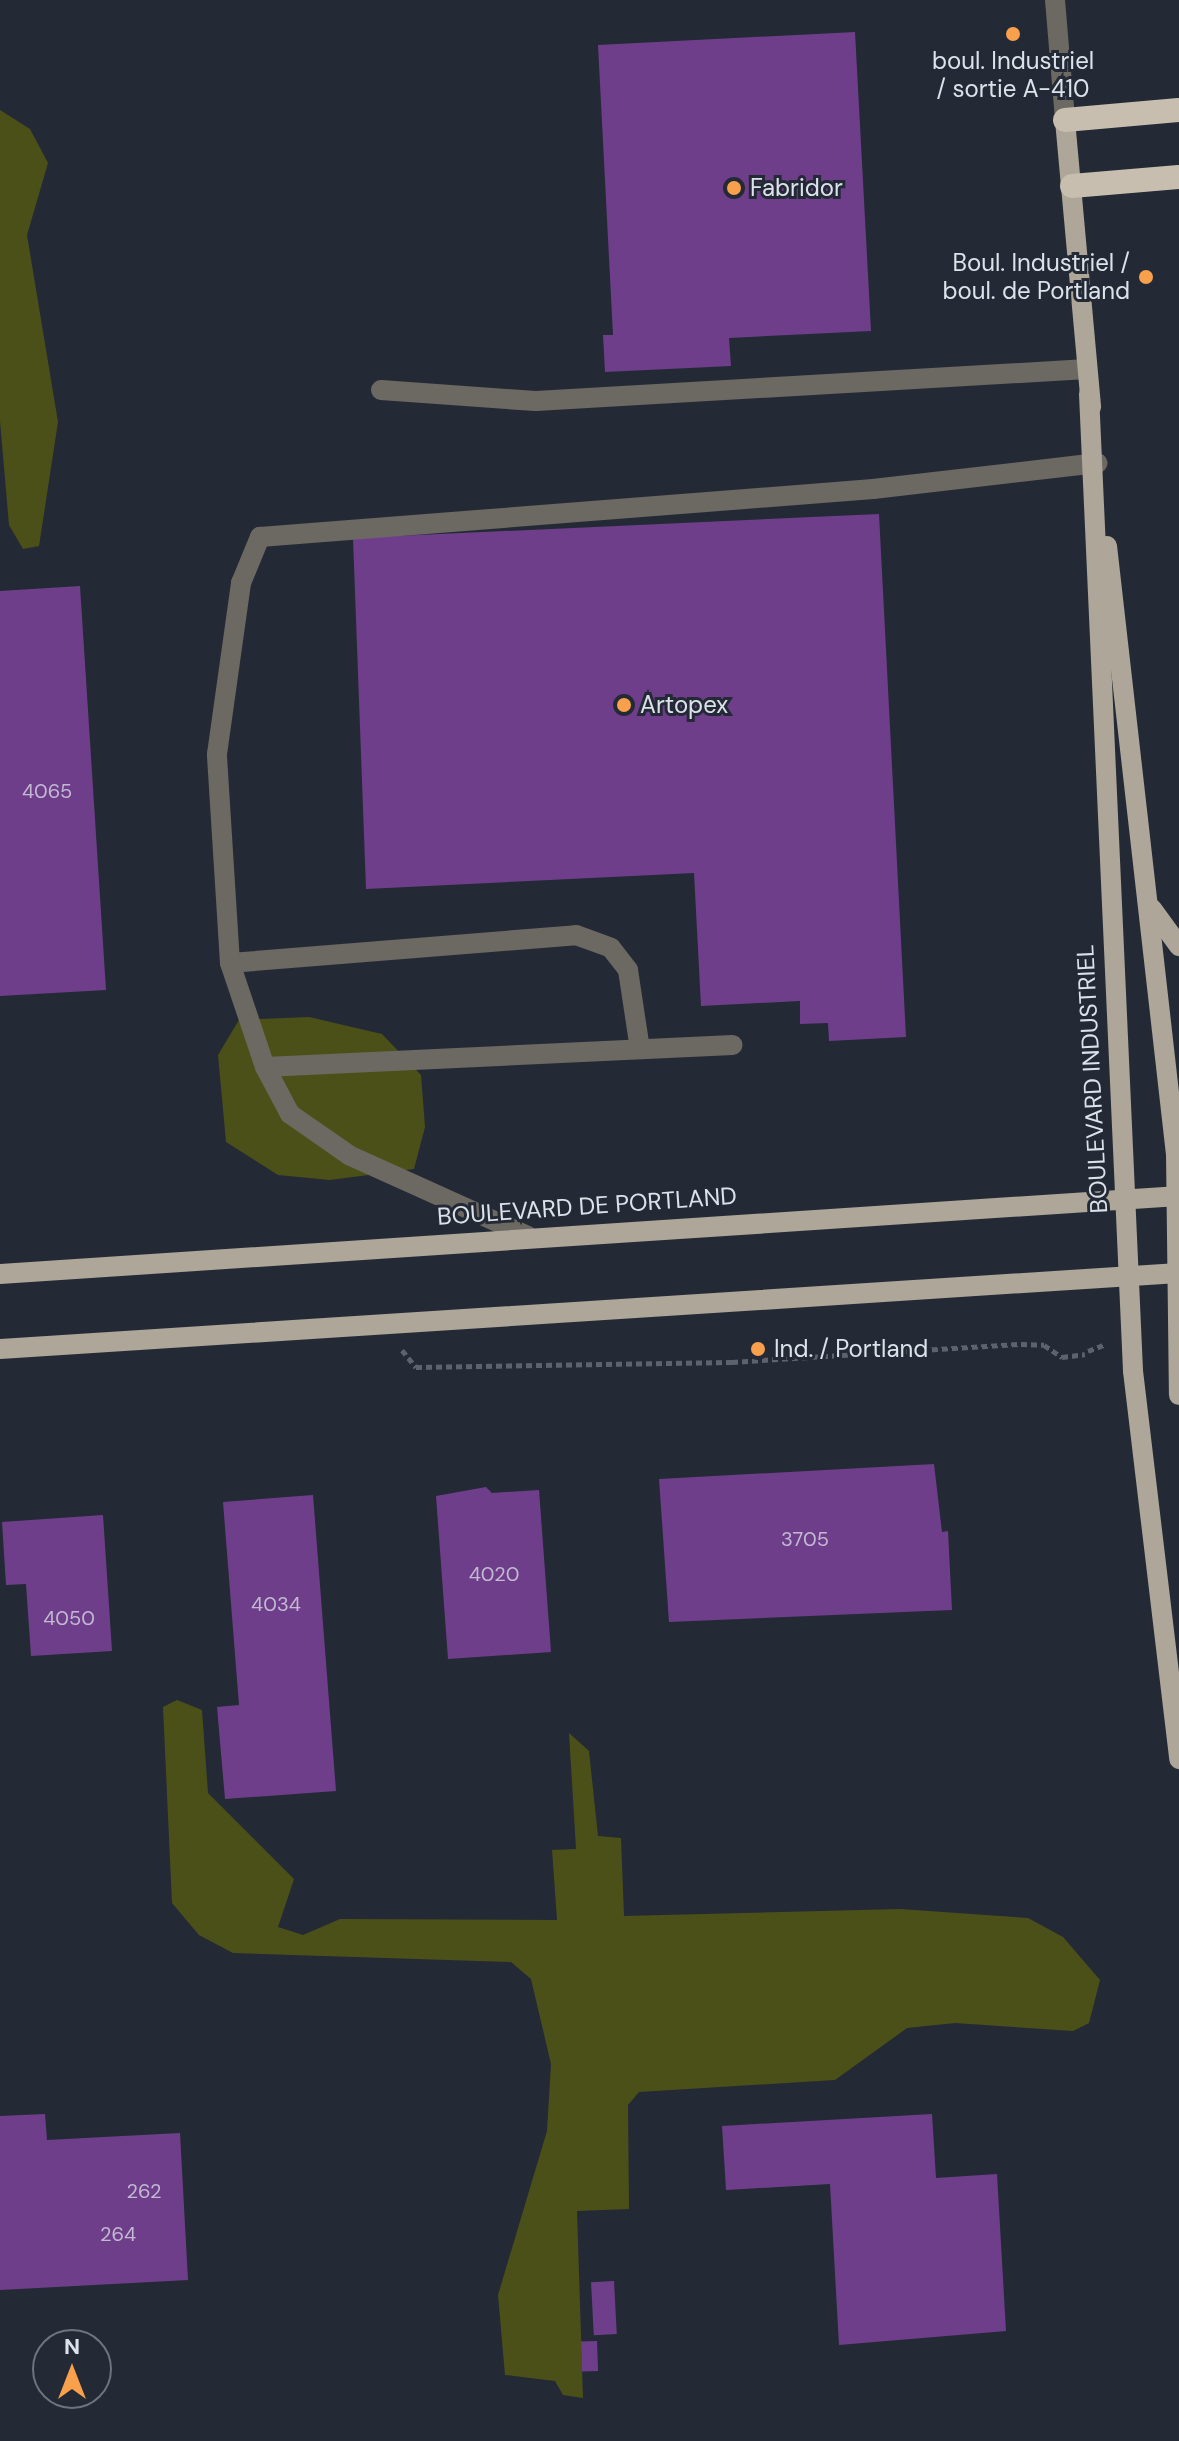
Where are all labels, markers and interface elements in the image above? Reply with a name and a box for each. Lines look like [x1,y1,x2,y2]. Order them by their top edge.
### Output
marker: boul. Industriel / sortie A-410 [1004,25,1022,43]
place label: boul. Industriel / sortie A-410 [932,47,1094,103]
place label: Fabridor [750,174,843,202]
marker: Fabridor [725,179,743,197]
place label: Boul. Industriel / boul. de Portland [942,249,1130,305]
marker: Boul. Industriel / boul. de Portland [1137,268,1155,286]
place label: Artopex [640,691,728,719]
marker: Artopex [615,696,633,714]
house number: 4065 [22,779,72,803]
street label: BOULEVARD INDUSTRIEL [1071,944,1113,1214]
street label: BOULEVARD DE PORTLAND [436,1181,738,1231]
place label: Ind. / Portland [774,1335,928,1363]
marker: Ind. / Portland [749,1340,767,1358]
house number: 3705 [781,1527,829,1551]
house number: 4020 [469,1562,519,1586]
house number: 4034 [251,1592,301,1616]
house number: 4050 [43,1606,95,1630]
house number: 262 [126,2179,162,2203]
house number: 264 [100,2222,136,2246]
north arrow [32,2329,112,2409]
text: N [64,2332,80,2361]

